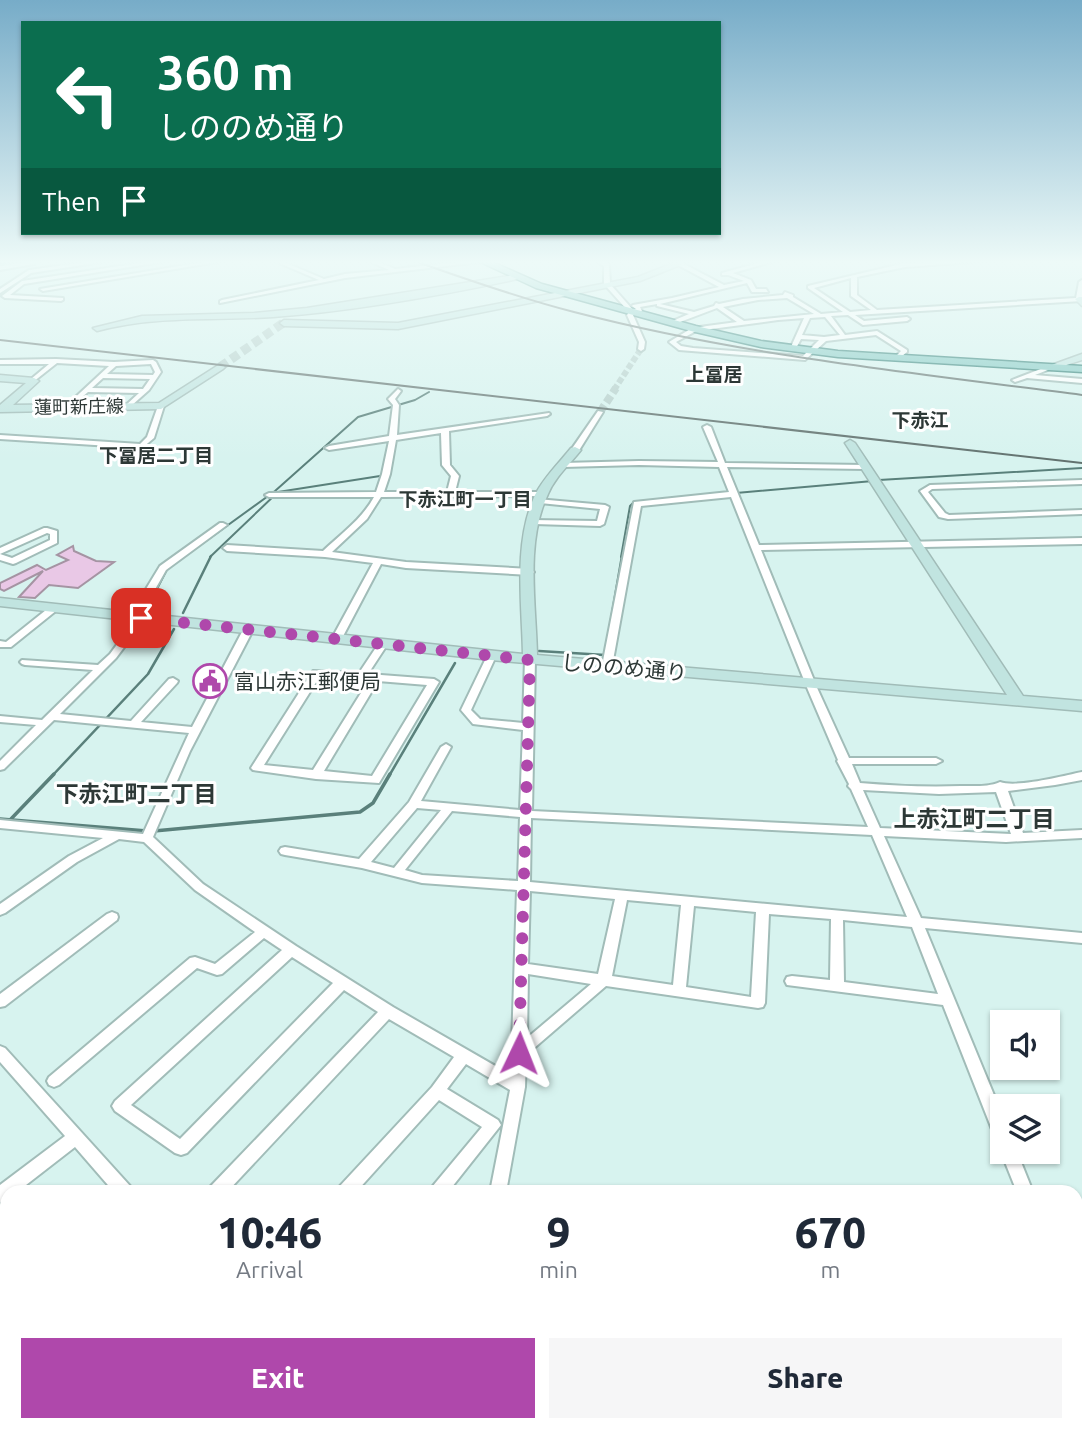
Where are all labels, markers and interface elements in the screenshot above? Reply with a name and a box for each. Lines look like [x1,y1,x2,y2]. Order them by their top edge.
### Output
text: 360 m [157,44,294,99]
icon: left [42,49,133,140]
text: しののめ通り [157,109,349,145]
icon: arrive [115,182,153,220]
text: Then [42,187,101,216]
district label: 上冨居 [685,363,743,385]
street label: 蓮町新庄線 [34,395,124,417]
district label: 下赤江 [891,409,949,431]
district label: 下冨居二丁目 [99,444,213,466]
district label: 下赤江町一丁目 [398,488,532,510]
pin [111,588,171,648]
icon: arrive [122,599,160,637]
street label: しののめ通り [560,650,688,684]
public building icon: 富山赤江郵便局 [191,662,229,700]
place label: 富山赤江郵便局 [234,669,381,693]
district label: 下赤江町二丁目 [56,781,217,806]
district label: 上赤江町二丁目 [894,806,1055,831]
map controls [990,1010,1060,1164]
button: sound [990,1010,1060,1080]
position arrow [482,1016,556,1090]
button: layers [990,1094,1060,1164]
text: 10:46 [217,1209,322,1256]
text: 9 [547,1209,570,1256]
text: 670 [795,1209,866,1256]
text: Arrival [236,1257,303,1282]
text: min [539,1257,578,1282]
text: m [820,1257,840,1282]
button: Exit [21,1338,535,1418]
button: Share [549,1338,1062,1418]

